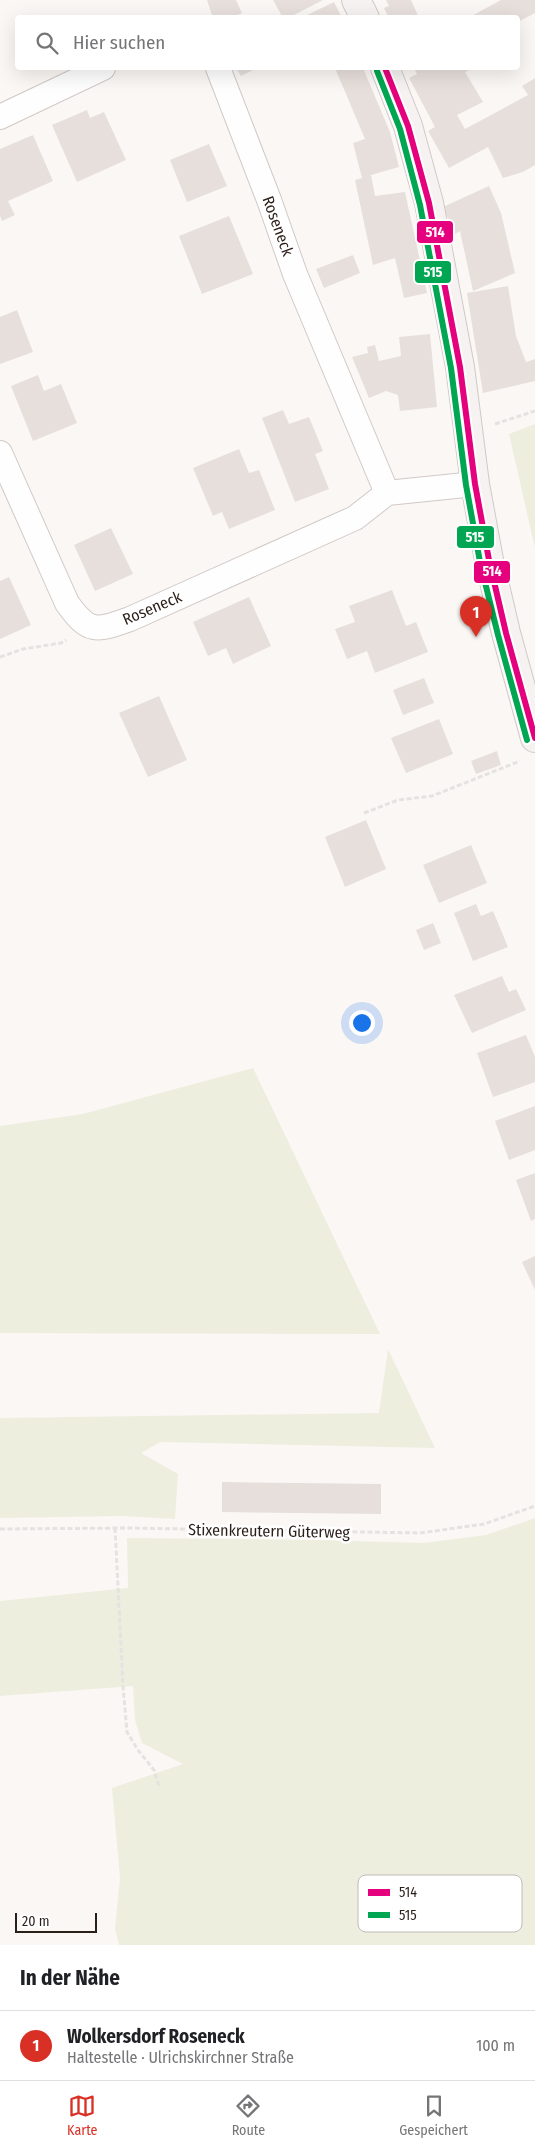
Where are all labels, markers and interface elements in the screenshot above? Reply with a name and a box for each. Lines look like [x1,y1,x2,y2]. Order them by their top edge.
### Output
search box [15,15,520,70]
icon: search [33,29,61,57]
text: Hier suchen [73,31,165,54]
street label: Roseneck [258,193,298,259]
line badge: 514 [416,220,454,244]
text: 514 [425,224,445,241]
line badge: 515 [414,260,452,284]
text: 515 [424,264,443,281]
line badge: 515 [456,525,495,549]
text: 515 [466,529,485,546]
line badge: 514 [473,560,511,584]
text: 514 [482,563,502,580]
street label: Roseneck [120,587,185,629]
pin: 1 [460,596,492,637]
your location [349,1010,375,1036]
street label: Stixenkreutern Güterweg [188,1520,351,1542]
legend [358,1875,522,1932]
text: 514 [399,1884,417,1901]
text: 515 [399,1907,417,1924]
scale bar [15,1910,98,1933]
text: 20 m [22,1913,50,1930]
text: In der Nähe [20,1965,120,1991]
text: Wolkersdorf Roseneck [67,2025,245,2048]
text: 1 [33,2036,39,2055]
text: 100 m [476,2036,515,2055]
text: Haltestelle · Ulrichskirchner Straße [67,2048,294,2067]
tab: Karte [67,2092,97,2139]
tab: Route [232,2092,265,2139]
tab: Gespeichert [399,2092,468,2139]

